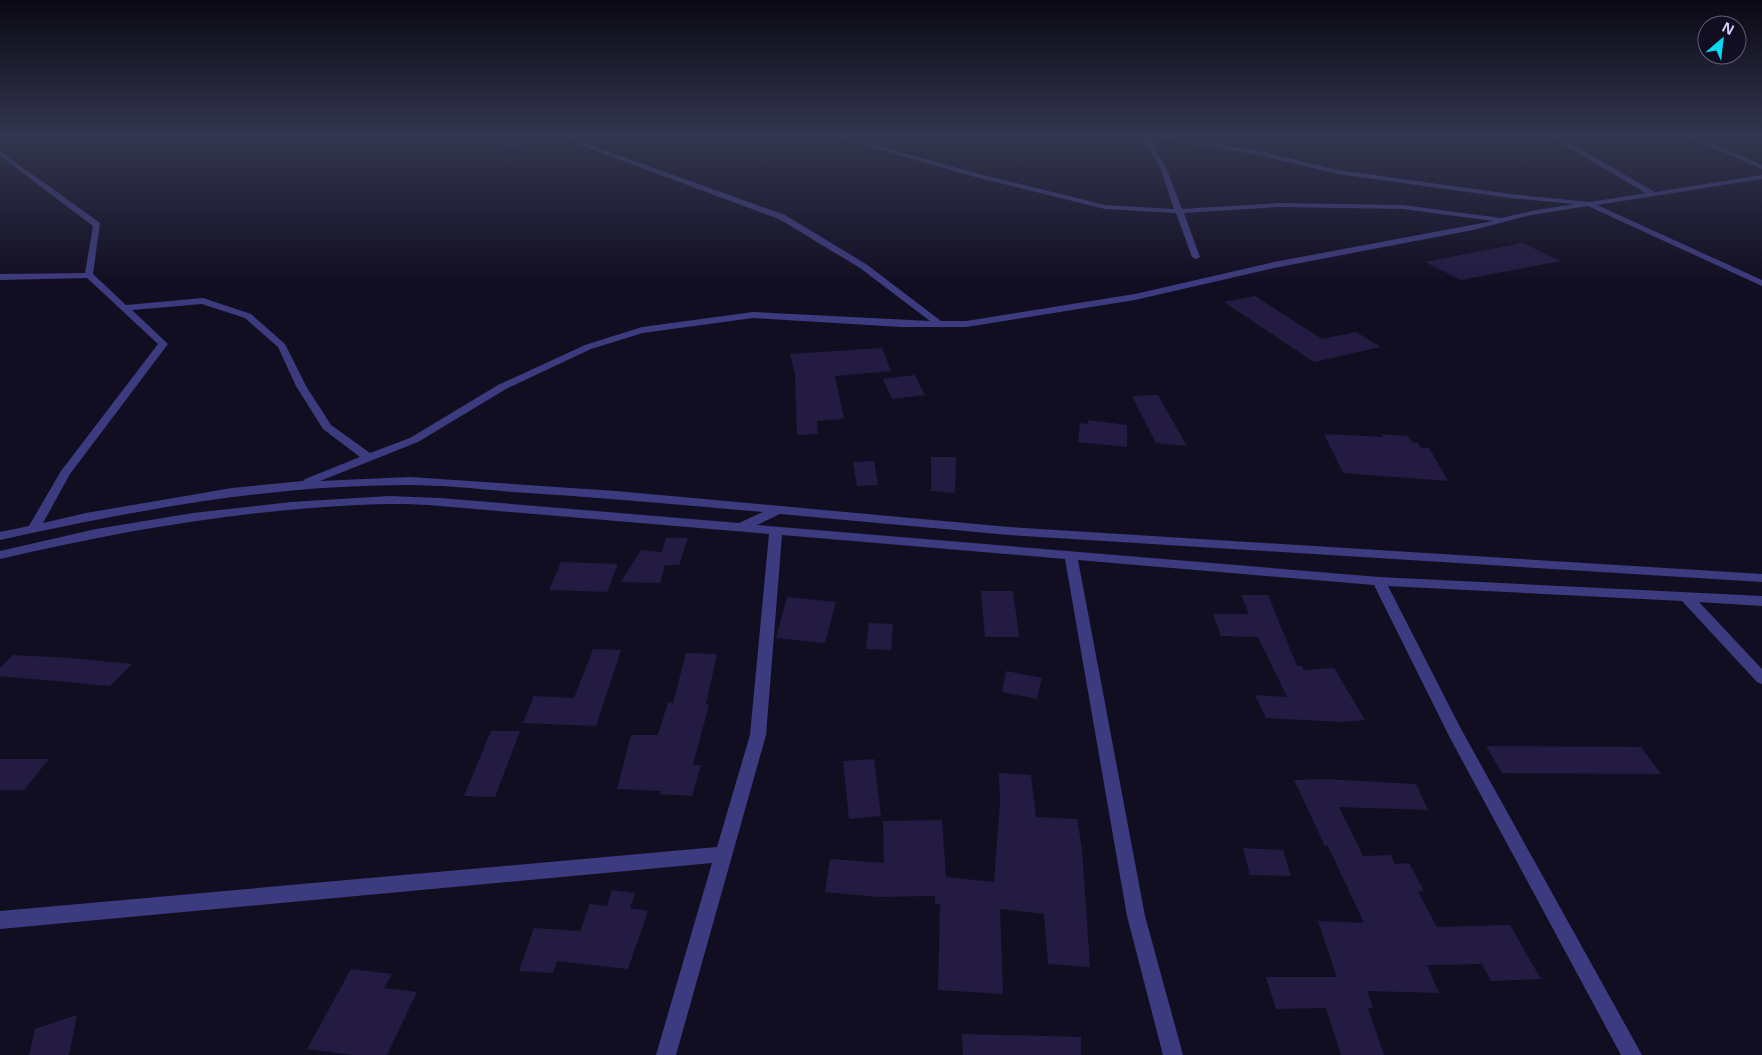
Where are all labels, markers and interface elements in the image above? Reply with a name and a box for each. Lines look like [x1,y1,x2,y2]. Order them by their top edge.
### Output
north arrow [1697,15,1747,65]
text: N [1719,17,1738,39]

